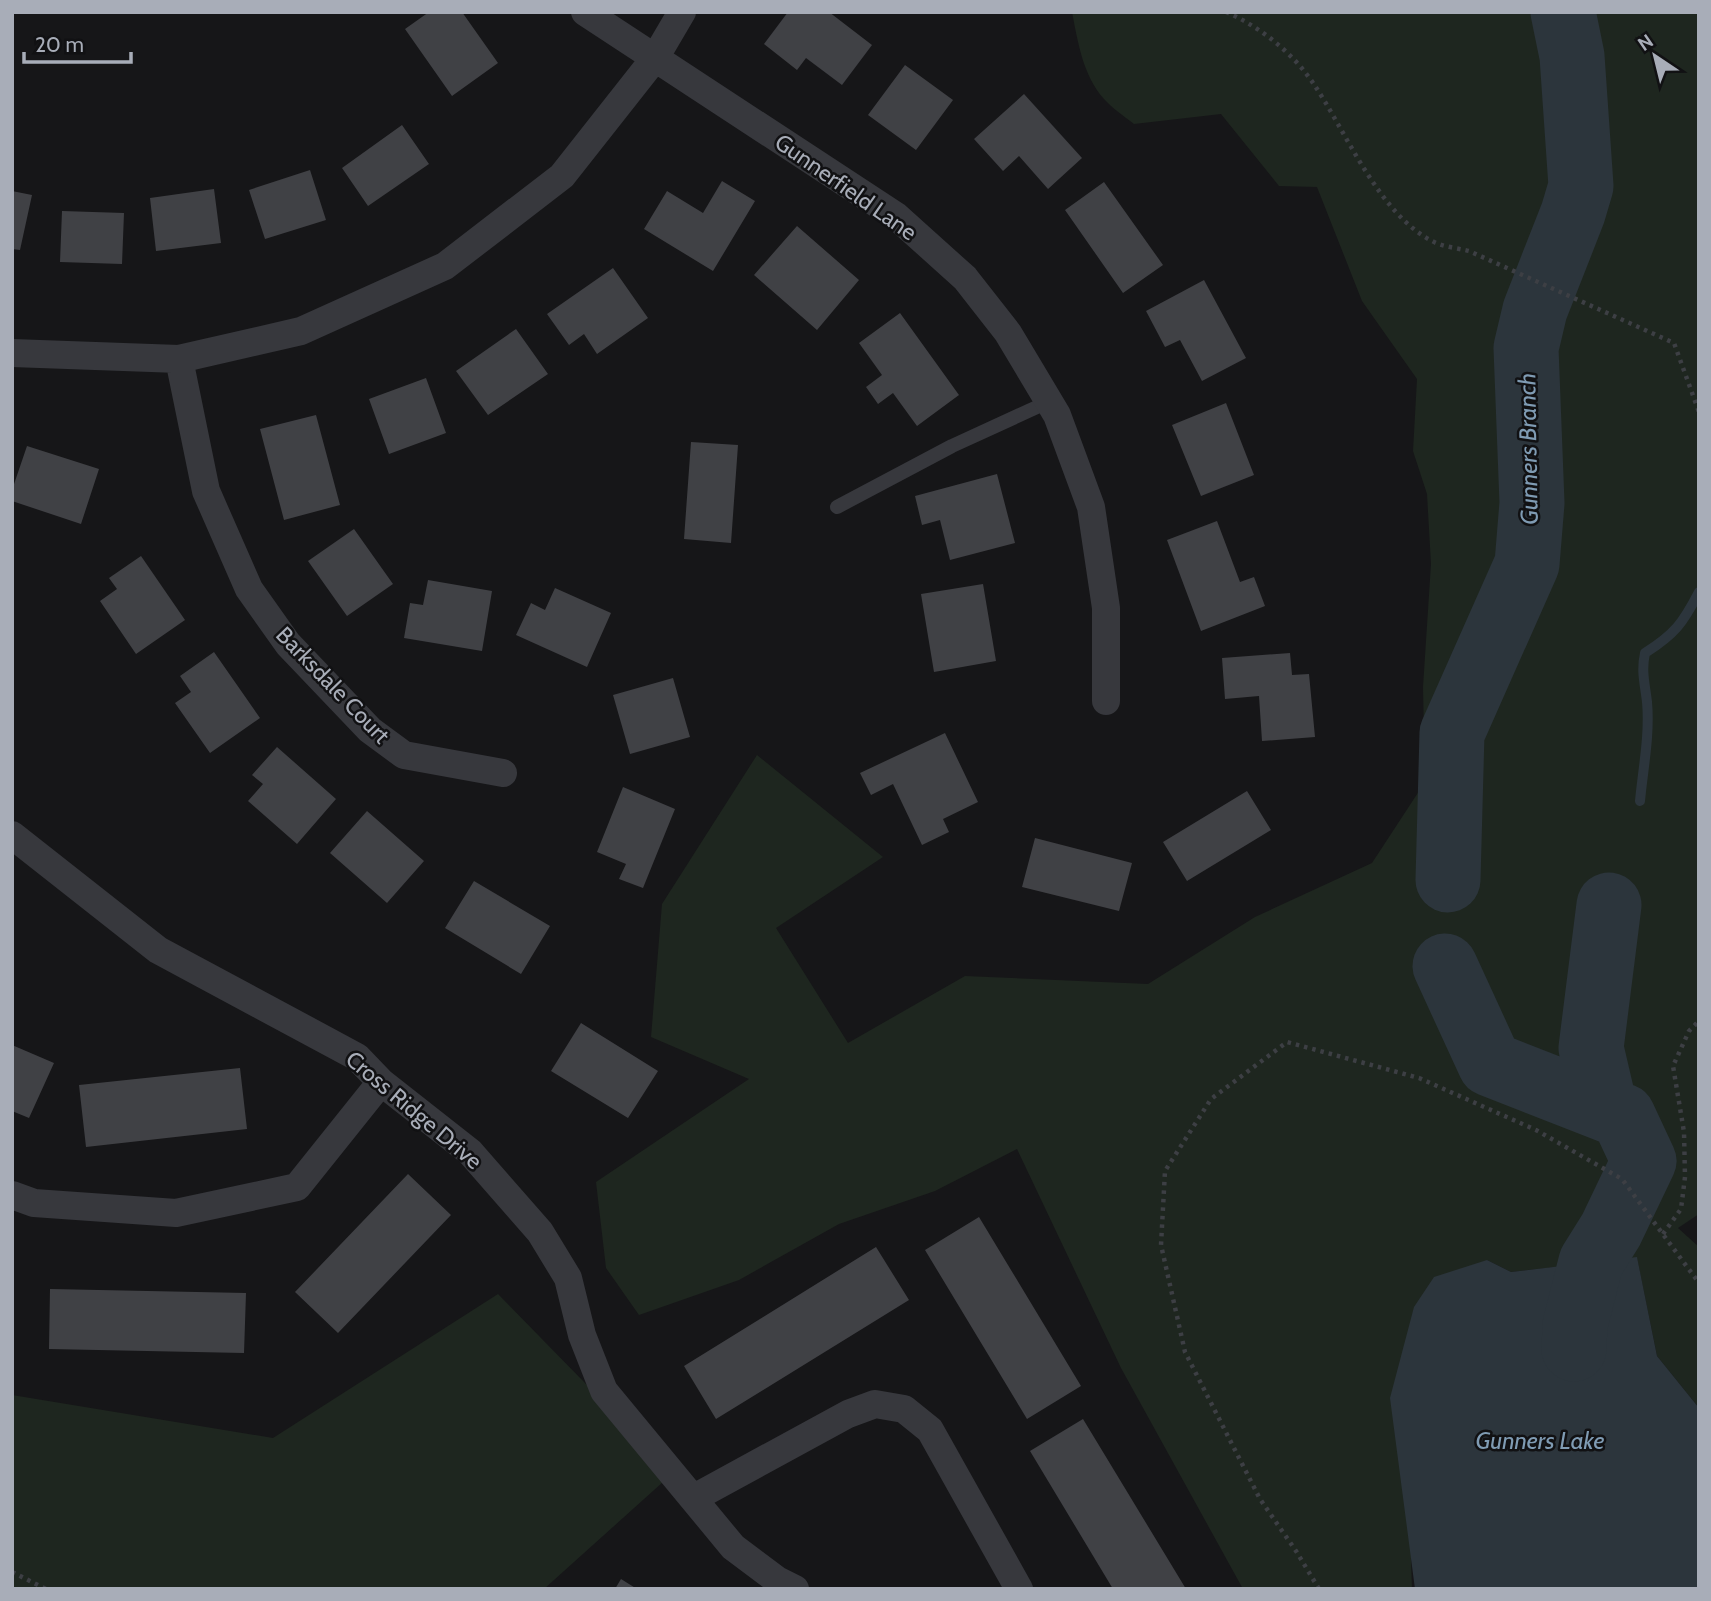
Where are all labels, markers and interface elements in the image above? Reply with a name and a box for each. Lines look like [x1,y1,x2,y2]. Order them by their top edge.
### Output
scale bar [24,21,131,65]
north arrow [1620,21,1690,91]
text: N [1633,29,1658,56]
text: 20 m [35,32,84,57]
street label: Gunnerfield Lane [770,128,923,246]
water label: Gunners Branch [1512,373,1544,525]
street label: Barksdale Court [270,621,396,749]
street label: Cross Ridge Drive [340,1045,488,1175]
water label: Gunners Lake [1476,1426,1604,1455]

